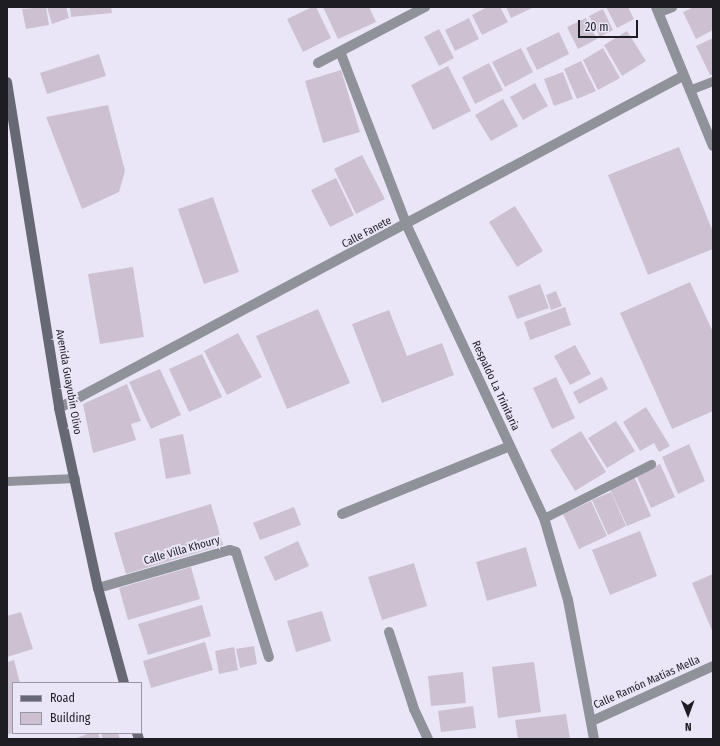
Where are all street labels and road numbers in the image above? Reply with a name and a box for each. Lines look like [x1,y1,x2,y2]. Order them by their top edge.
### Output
street label: Calle Fanete [340,214,394,252]
street label: Avenida Guayubín Olivo [52,328,84,436]
street label: Respaldo La Trinitaria [468,339,522,433]
street label: Calle Villa Khoury [142,534,222,568]
street label: Calle Ramón Matías Mella [592,654,702,712]

